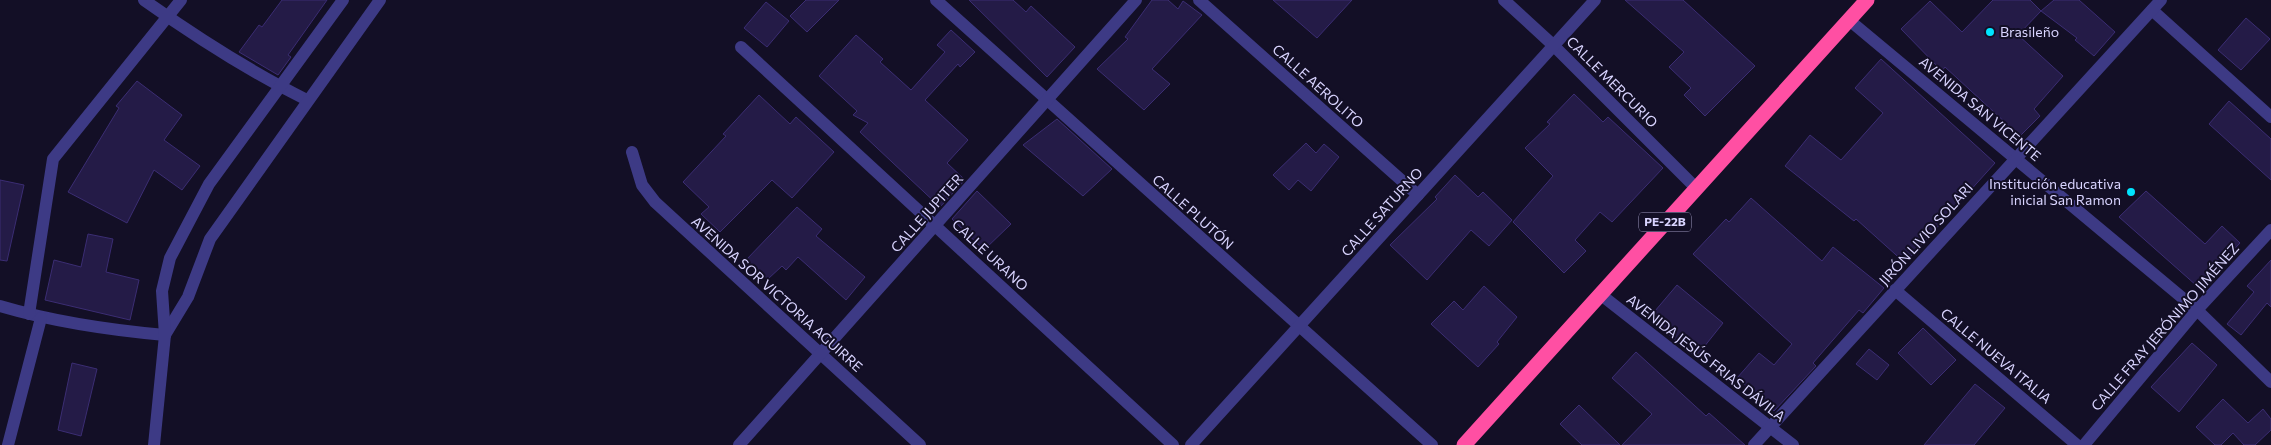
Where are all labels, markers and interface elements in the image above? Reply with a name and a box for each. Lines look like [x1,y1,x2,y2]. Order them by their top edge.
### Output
place label: Brasileño [2000,23,2059,40]
marker: Brasileño [1984,26,1996,38]
street label: CALLE MERCURIO [1563,33,1661,131]
street label: CALLE AEROLITO [1269,40,1367,131]
street label: AVENIDA SAN VICENTE [1916,53,2045,165]
street label: CALLE SATURNO [1337,164,1426,260]
street label: CALLE JUPITER [887,170,966,255]
street label: CALLE PLUTÓN [1149,171,1238,253]
place label: Institución educativa inicial San Ramon [1989,175,2121,208]
street label: JIRÓN LIVIO SOLARI [1875,179,1976,288]
marker: Institución educativa inicial San Ramon [2125,186,2137,198]
street label: AVENIDA SOR VICTORIA AGUIRRE [688,212,866,375]
road number: PE-22B [1639,212,1691,232]
street label: CALLE URANO [949,215,1032,294]
street label: CALLE FRAY JERÓNIMO JIMÉNEZ [2087,239,2242,414]
street label: AVENIDA JESÚS FRIAS DÁVILA [1624,290,1789,425]
street label: CALLE NUEVA ITALIA [1938,304,2055,407]

